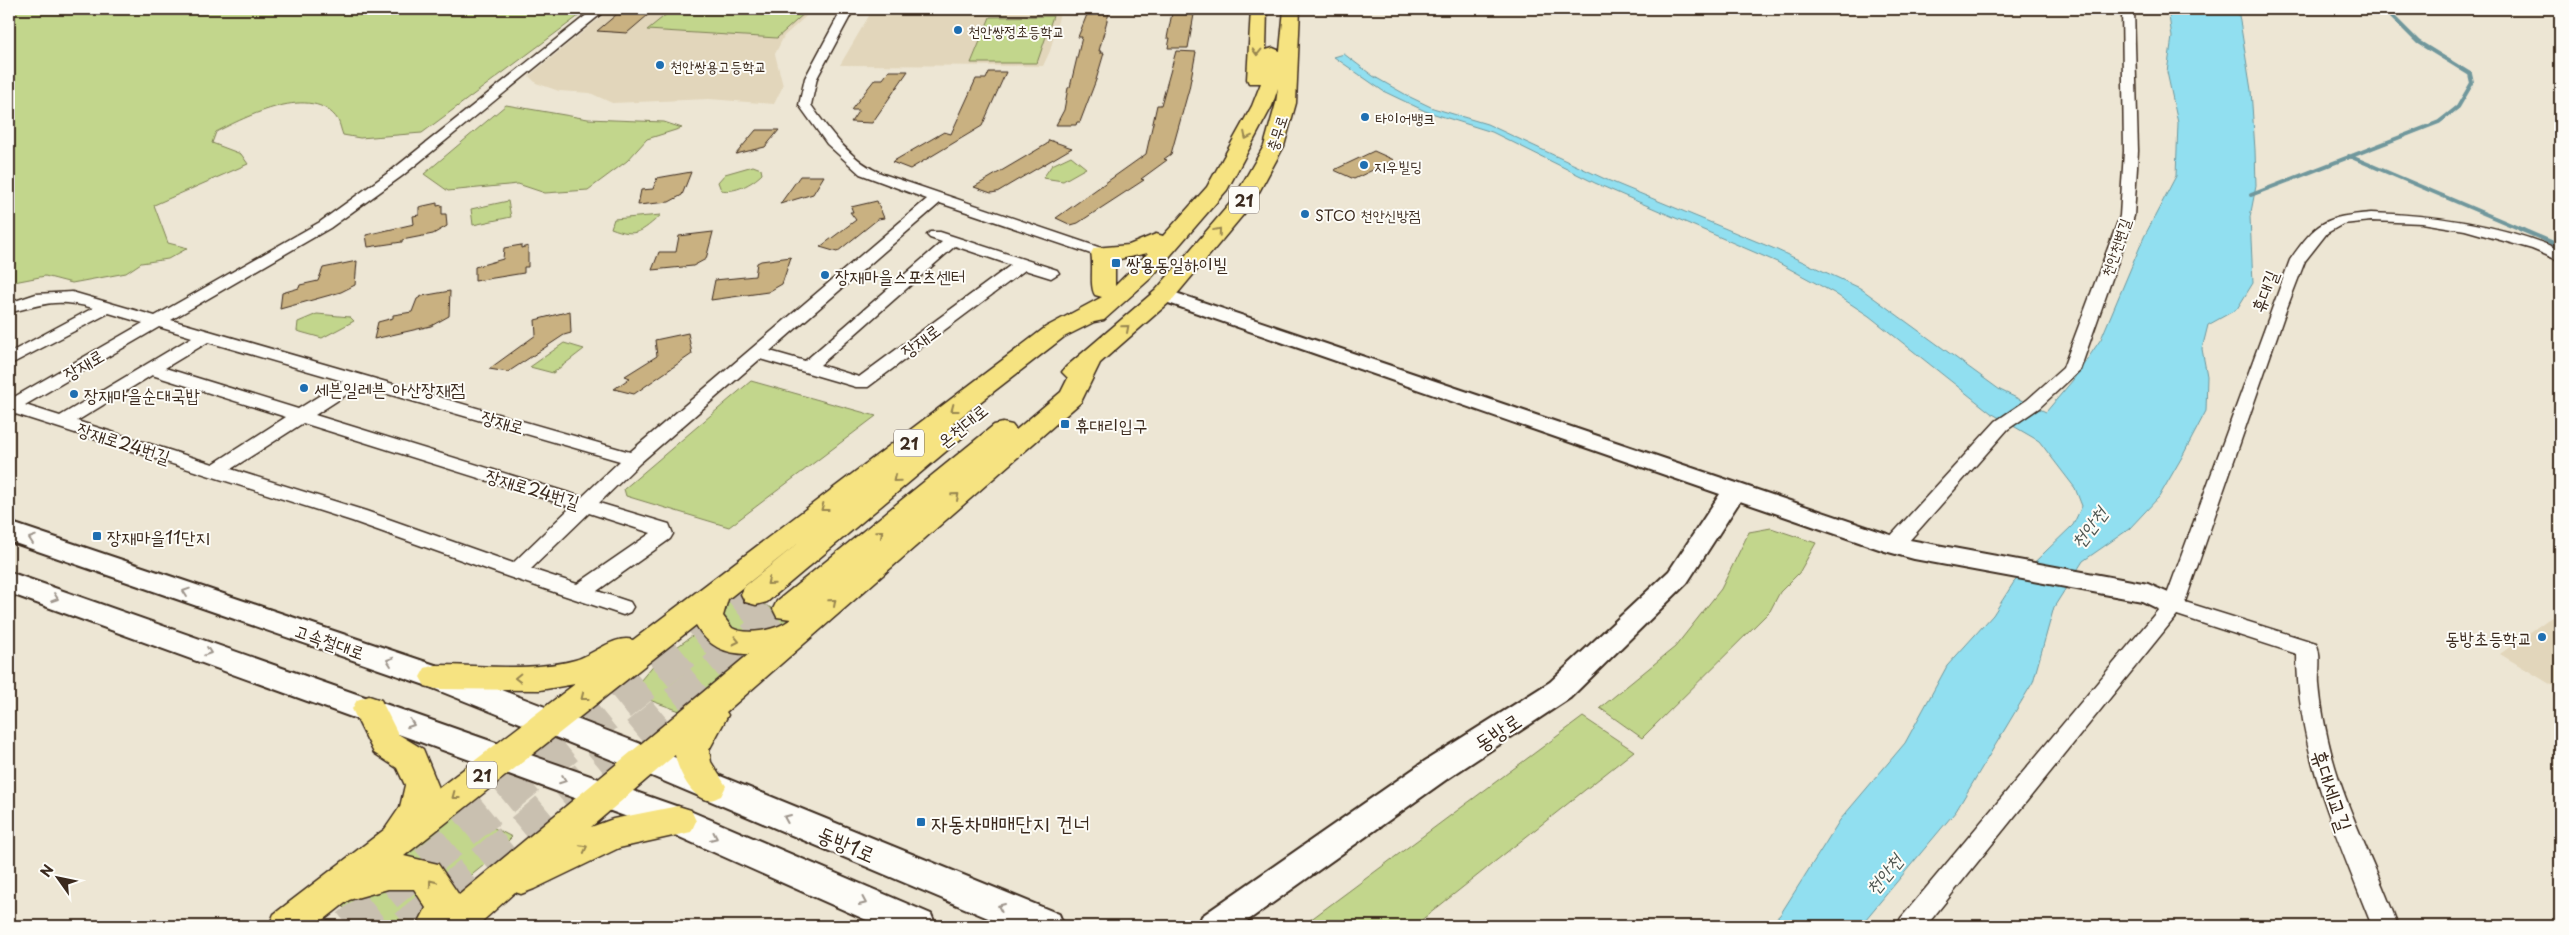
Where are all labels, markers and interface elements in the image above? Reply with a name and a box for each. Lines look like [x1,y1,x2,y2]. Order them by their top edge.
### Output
place label: 천안쌍정초등학교 [968,19,1065,42]
marker: 천안쌍정초등학교 [952,24,964,36]
one-way arrow [1252,48,1262,56]
place label: 천안쌍용고등학교 [670,54,767,77]
marker: 천안쌍용고등학교 [654,59,666,71]
place label: 타이어뱅크 [1375,106,1435,129]
marker: 타이어뱅크 [1359,111,1371,123]
street label: 충무로 [1259,112,1293,154]
one-way arrow [1243,131,1253,140]
place label: 지우빌딩 [1374,154,1422,177]
marker: 지우빌딩 [1358,159,1370,171]
road number: 21 [1229,186,1259,214]
place label: STCO 천안신방점 [1315,203,1421,226]
marker: STCO 천안신방점 [1299,208,1311,220]
street label: 천안천변길 [2094,215,2136,279]
one-way arrow [1212,228,1221,237]
place label: 쌍용동일하이빌 [1126,250,1228,277]
marker: 쌍용동일하이빌 [1110,257,1122,269]
place label: 장재마을스포츠센터 [835,262,965,289]
street label: 휴대길 [2244,265,2285,316]
marker: 장재마을스포츠센터 [819,269,831,281]
street label: 장재로 [894,316,946,364]
one-way arrow [1120,326,1129,334]
street label: 장재로 [57,341,109,387]
place label: 세븐일레븐 아산장재점 [314,375,465,402]
place label: 장재마을순대국밥 [84,381,200,408]
marker: 세븐일레븐 아산장재점 [298,382,310,394]
marker: 장재마을순대국밥 [68,388,80,400]
street label: 온천대로 [931,396,993,454]
street label: 장재로 [478,402,528,440]
one-way arrow [951,404,960,412]
place label: 휴대리입구 [1075,411,1147,438]
street label: 장재로24번길 [74,414,175,470]
marker: 휴대리입구 [1059,418,1071,430]
road number: 21 [894,429,924,456]
street label: 장재로24번길 [483,461,584,515]
one-way arrow [893,474,902,482]
one-way arrow [951,493,960,502]
water label: 천안천 [2063,499,2114,554]
one-way arrow [821,502,830,511]
place label: 장재마을11단지 [107,523,210,550]
marker: 장재마을11단지 [91,530,103,542]
one-way arrow [874,530,883,539]
one-way arrow [29,535,37,545]
one-way arrow [767,577,776,585]
one-way arrow [182,587,191,597]
one-way arrow [50,592,58,602]
one-way arrow [827,599,836,607]
street label: 고속철대로 [291,616,369,666]
place label: 동방초등학교 [2445,624,2532,651]
marker: 동방초등학교 [2536,631,2548,643]
one-way arrow [732,635,740,646]
one-way arrow [203,646,212,656]
one-way arrow [386,657,394,667]
one-way arrow [514,673,522,684]
one-way arrow [581,692,590,700]
street label: 동방로 [1467,704,1527,758]
one-way arrow [406,718,415,728]
street label: 휴대세교길 [2304,745,2362,835]
road number: 21 [467,762,497,788]
one-way arrow [558,774,567,784]
one-way arrow [452,790,461,798]
place label: 자동차매매단지 건너 [931,806,1090,838]
one-way arrow [783,814,792,824]
marker: 자동차매매단지 건너 [915,816,927,828]
street label: 동방1로 [813,817,881,869]
one-way arrow [709,830,718,841]
one-way arrow [579,844,588,854]
water label: 천안천 [1858,846,1909,901]
north arrow [32,852,82,902]
text: N [35,860,59,881]
one-way arrow [429,880,438,889]
one-way arrow [858,896,867,907]
one-way arrow [997,903,1006,914]

